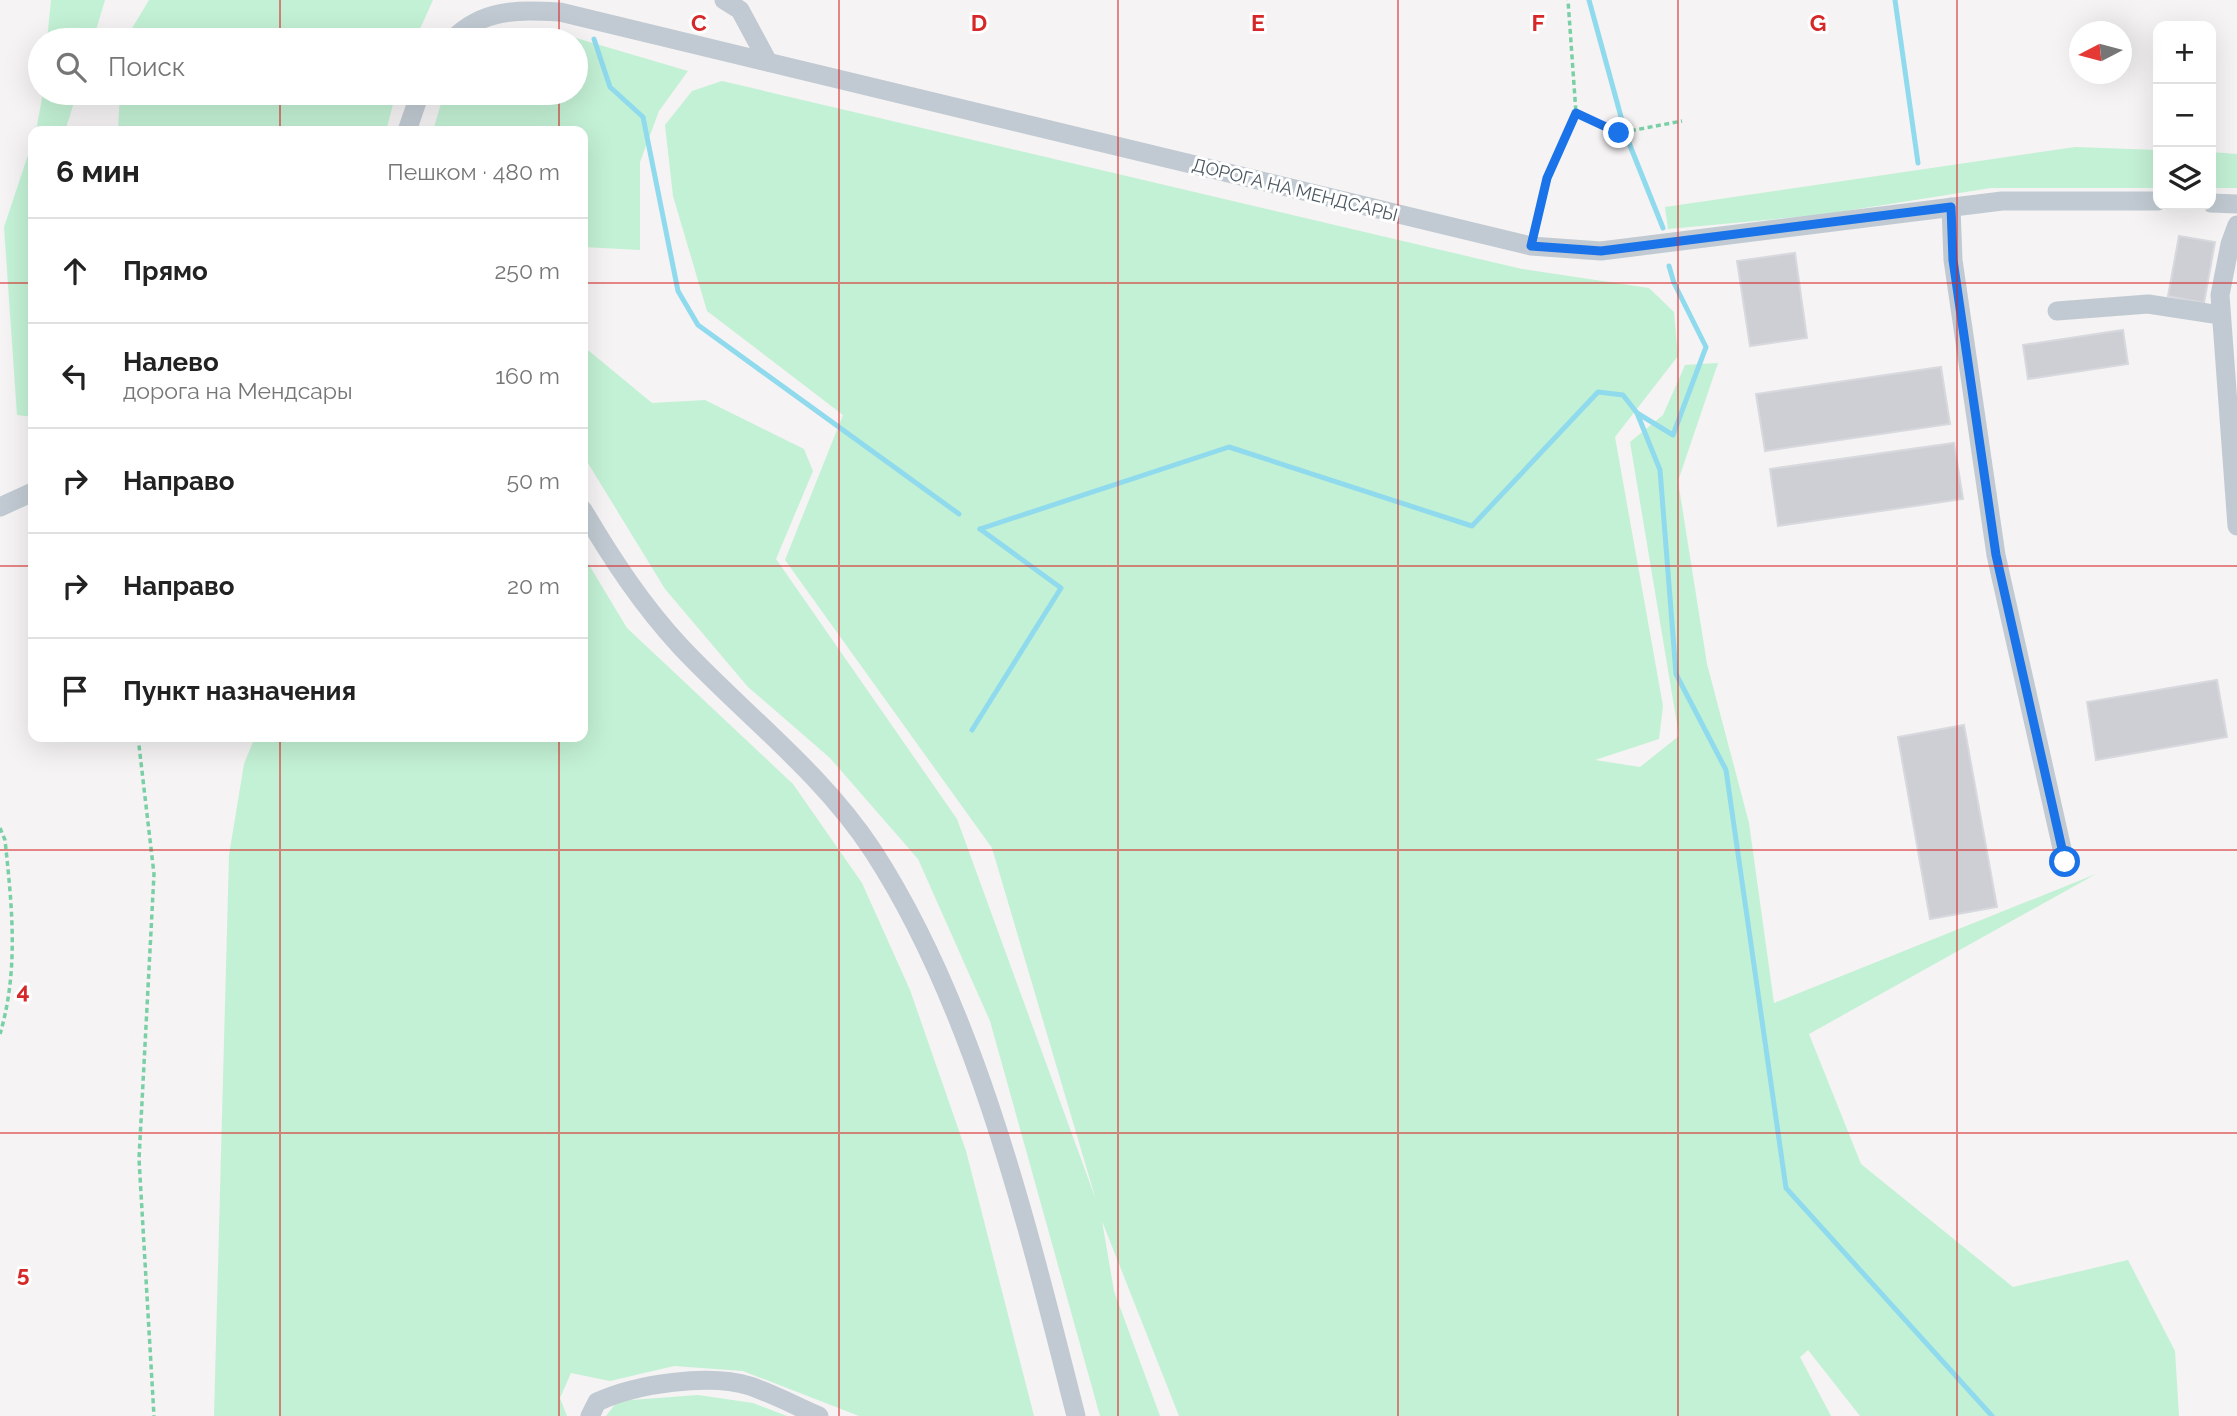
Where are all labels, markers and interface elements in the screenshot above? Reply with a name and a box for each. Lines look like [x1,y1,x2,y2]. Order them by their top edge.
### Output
text: C [691,9,707,36]
text: D [971,9,987,36]
text: E [1251,9,1265,36]
text: F [1531,9,1545,36]
text: G [1810,9,1826,36]
north arrow [2069,21,2132,84]
map controls [2153,21,2216,210]
button: + [2153,21,2216,84]
search box [28,28,588,105]
icon: search [52,48,90,86]
text: Поиск [108,52,185,82]
button: − [2153,84,2216,147]
route end [1603,117,1634,148]
button: layers [2153,147,2216,210]
text: 6 мин [56,154,140,189]
street label: ДОРОГА НА МЕНДСАРЫ [1190,154,1400,225]
text: Пешком · 480 m [387,158,560,185]
icon: ahead [56,252,94,290]
text: Прямо [123,256,208,286]
text: 250 m [494,257,560,284]
text: Налево [123,347,219,377]
icon: left [56,357,94,395]
text: 160 m [495,362,560,389]
text: дорога на Мендсары [123,377,353,404]
icon: right [56,462,94,500]
text: Направо [123,466,234,496]
text: 50 m [506,467,560,494]
icon: right [56,567,94,605]
text: Направо [123,571,234,601]
text: 20 m [507,572,560,599]
icon: arrive [56,672,94,710]
text: Пункт назначения [123,676,356,706]
route start [2049,846,2080,877]
text: 4 [16,977,30,1004]
text: 5 [17,1260,30,1287]

